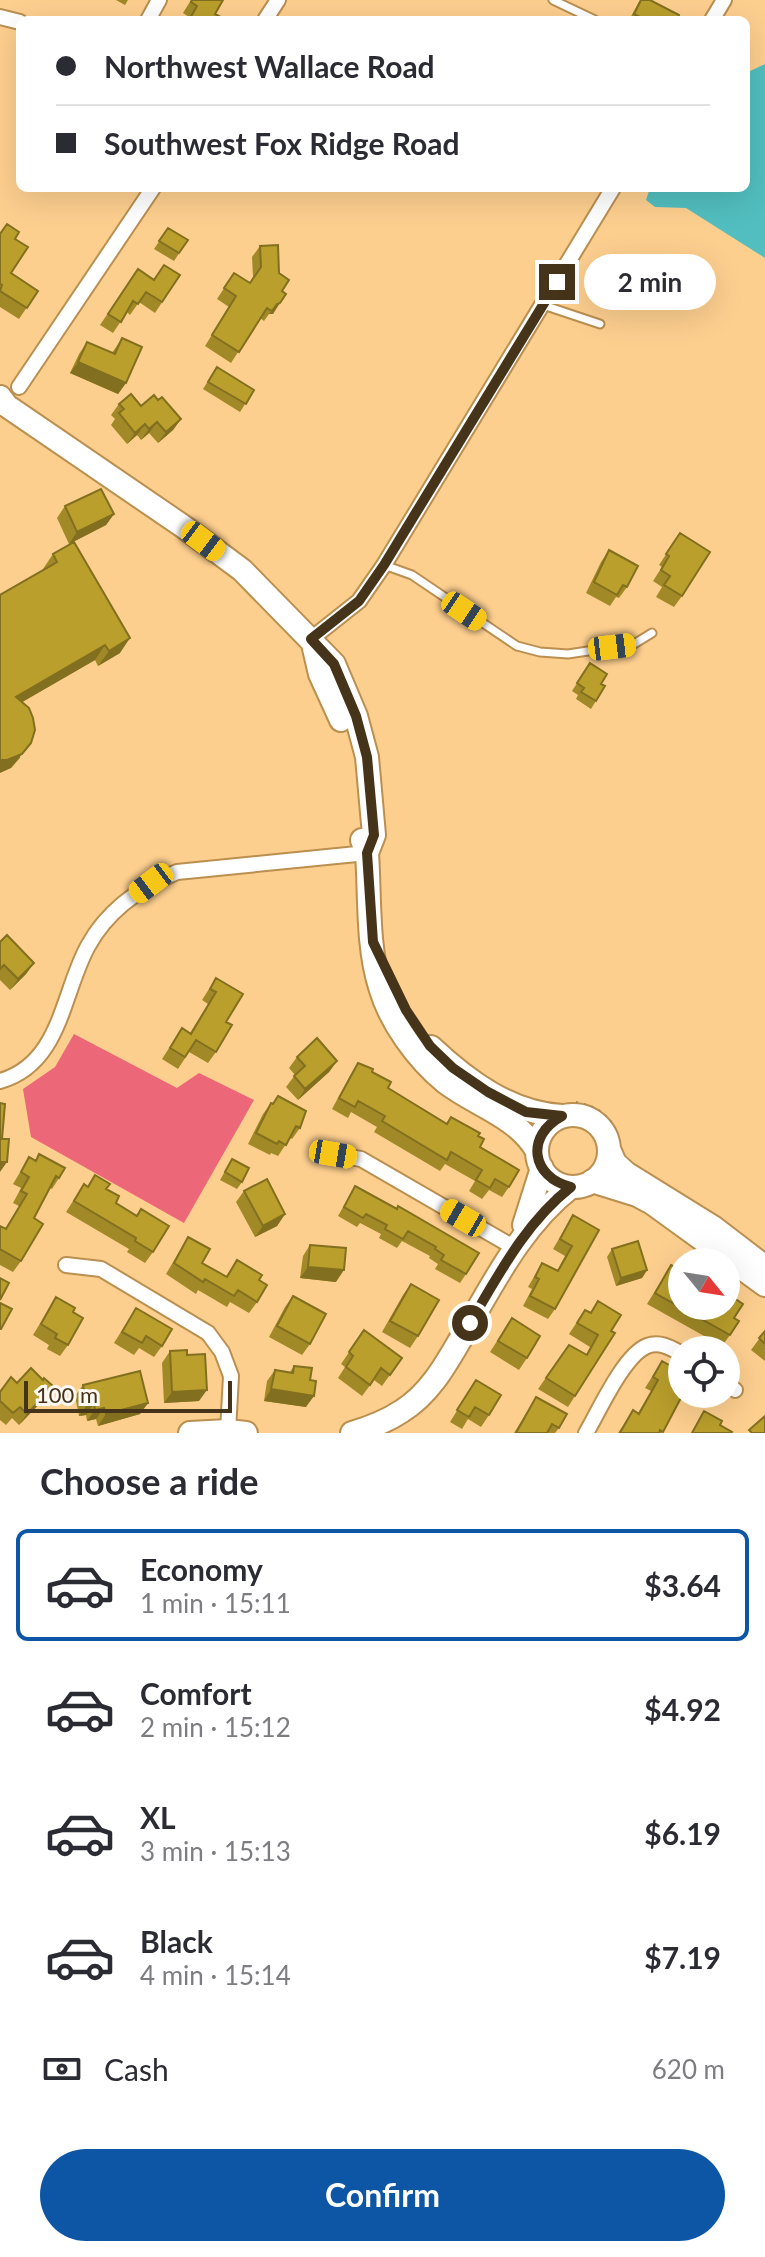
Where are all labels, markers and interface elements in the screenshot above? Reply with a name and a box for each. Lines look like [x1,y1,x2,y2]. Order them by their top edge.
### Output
text: Northwest Wallace Road [104,48,435,84]
text: Southwest Fox Ridge Road [104,125,460,161]
callout: 2 min [585,254,717,310]
route end [539,264,575,300]
text: 2 min [618,266,682,298]
car [177,517,229,565]
car [437,588,491,634]
car [587,632,637,662]
car [125,859,177,907]
car [307,1138,359,1170]
car [436,1196,490,1240]
north arrow [668,1248,740,1320]
map controls [668,1248,740,1408]
route start [452,1305,488,1341]
button: locate [668,1336,740,1408]
scale bar [24,1377,232,1413]
text: 100 m [36,1381,98,1408]
text: Choose a ride [40,1459,259,1503]
icon: car [44,1549,116,1621]
text: Economy [140,1551,263,1587]
text: $3.64 [644,1567,721,1603]
text: 1 min · 15:11 [140,1587,291,1619]
icon: car [44,1673,116,1745]
text: Comfort [140,1675,252,1711]
text: $4.92 [644,1691,721,1727]
text: 2 min · 15:12 [140,1711,291,1743]
icon: car [44,1797,116,1869]
text: XL [140,1799,176,1835]
text: $6.19 [644,1815,721,1851]
text: 3 min · 15:13 [140,1835,291,1867]
icon: car [44,1921,116,1993]
text: Black [140,1923,213,1959]
text: $7.19 [644,1939,721,1975]
text: 4 min · 15:14 [140,1959,291,1991]
icon: cash [40,2047,84,2091]
text: Cash [104,2051,169,2087]
text: 620 m [652,2053,725,2085]
button: Confirm [40,2149,725,2241]

